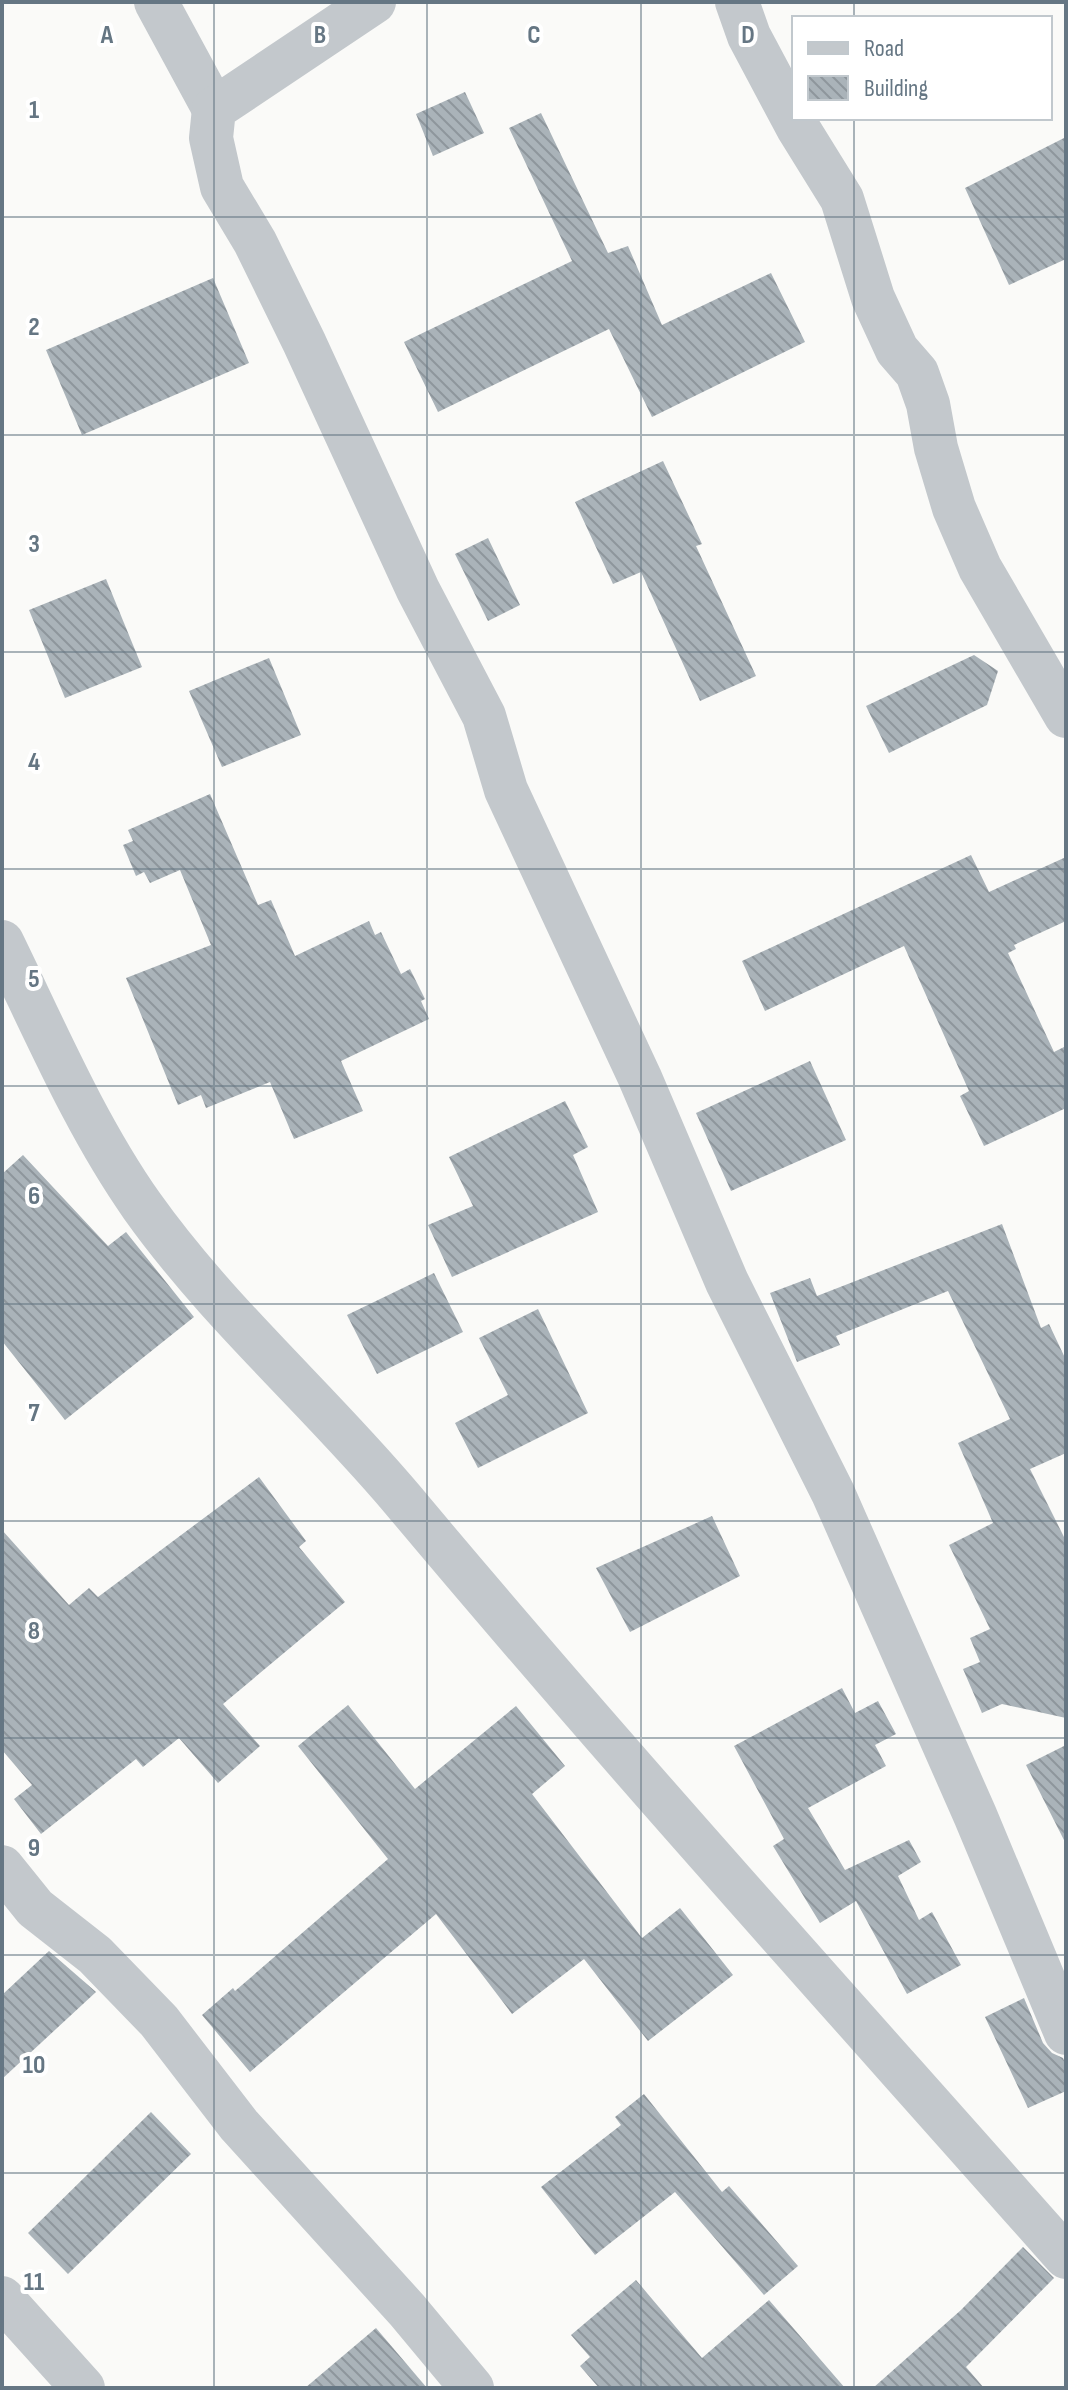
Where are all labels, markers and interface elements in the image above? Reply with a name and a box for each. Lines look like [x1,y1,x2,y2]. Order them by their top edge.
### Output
legend [792,16,1052,120]
text: A [100,20,114,51]
text: B [314,20,326,51]
text: C [527,20,541,51]
text: D [741,20,755,51]
text: Road [864,34,904,63]
text: Building [864,74,928,103]
text: 1 [29,95,39,126]
text: 2 [28,312,40,343]
text: 3 [28,529,40,560]
text: 4 [28,747,40,778]
text: 5 [28,964,40,995]
text: 6 [28,1181,40,1212]
text: 7 [28,1398,40,1429]
text: 8 [28,1616,40,1647]
text: 9 [28,1833,40,1864]
text: 10 [23,2050,45,2081]
text: 11 [24,2267,44,2298]

